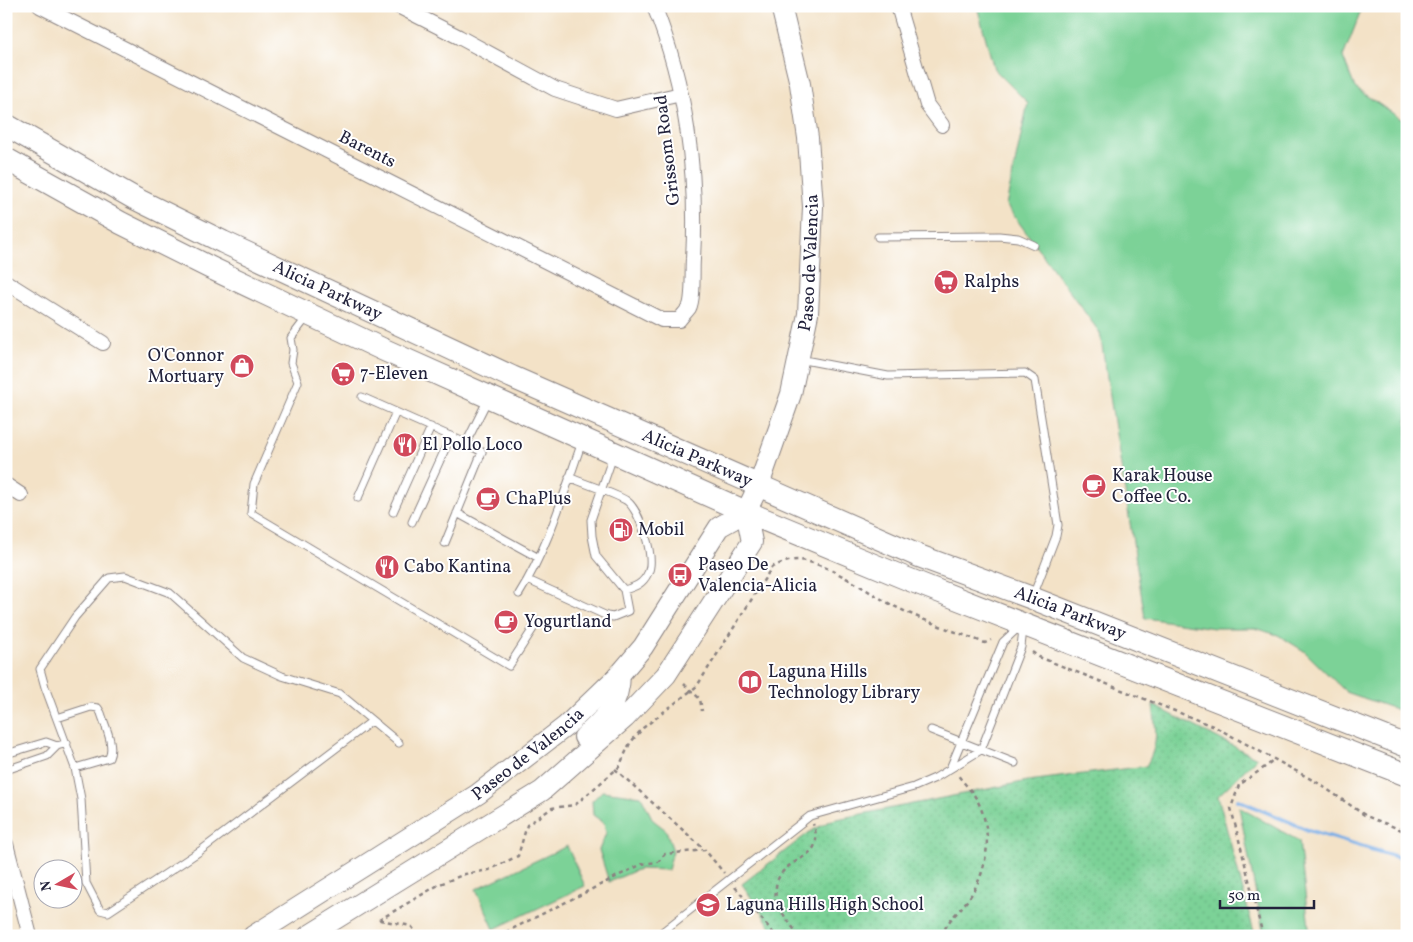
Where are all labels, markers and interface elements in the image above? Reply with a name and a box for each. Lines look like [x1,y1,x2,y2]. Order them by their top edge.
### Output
street label: Grissom Road [649,93,687,207]
street label: Barents [334,125,400,175]
street label: Paseo de Valencia [792,193,826,334]
street label: Alicia Parkway [269,254,387,327]
supermarket icon: Ralphs [933,269,959,295]
place label: Ralphs [964,270,1019,295]
place label: O'Connor Mortuary [148,344,224,390]
shop icon: O'Connor Mortuary [229,353,255,379]
supermarket icon: 7-Eleven [330,361,356,387]
place label: 7-Eleven [360,362,428,387]
street label: Alicia Parkway [638,423,757,494]
restaurant icon: El Pollo Loco [392,432,418,458]
place label: El Pollo Loco [422,433,523,458]
place label: Karak House Coffee Co. [1112,464,1213,510]
cafe icon: Karak House Coffee Co. [1081,473,1107,499]
cafe icon: ChaPlus [475,486,501,512]
place label: ChaPlus [506,487,571,512]
fuel station icon: Mobil [608,517,634,543]
place label: Mobil [638,518,684,543]
place label: Paseo De Valencia-Alicia [698,553,817,599]
restaurant icon: Cabo Kantina [374,554,400,580]
place label: Cabo Kantina [404,555,511,580]
bus stop icon: Paseo De Valencia-Alicia [667,562,693,588]
street label: Alicia Parkway [1011,580,1130,647]
cafe icon: Yogurtland [493,609,519,635]
place label: Yogurtland [524,610,612,635]
place label: Laguna Hills Technology Library [768,660,921,706]
library icon: Laguna Hills Technology Library [737,669,763,695]
street label: Paseo de Valencia [467,702,590,807]
north arrow [32,860,82,910]
scale bar [1220,877,1314,909]
text: N [36,879,57,892]
text: 50 m [1228,886,1260,907]
school or university icon: Laguna Hills High School [695,892,721,918]
place label: Laguna Hills High School [726,893,924,918]

